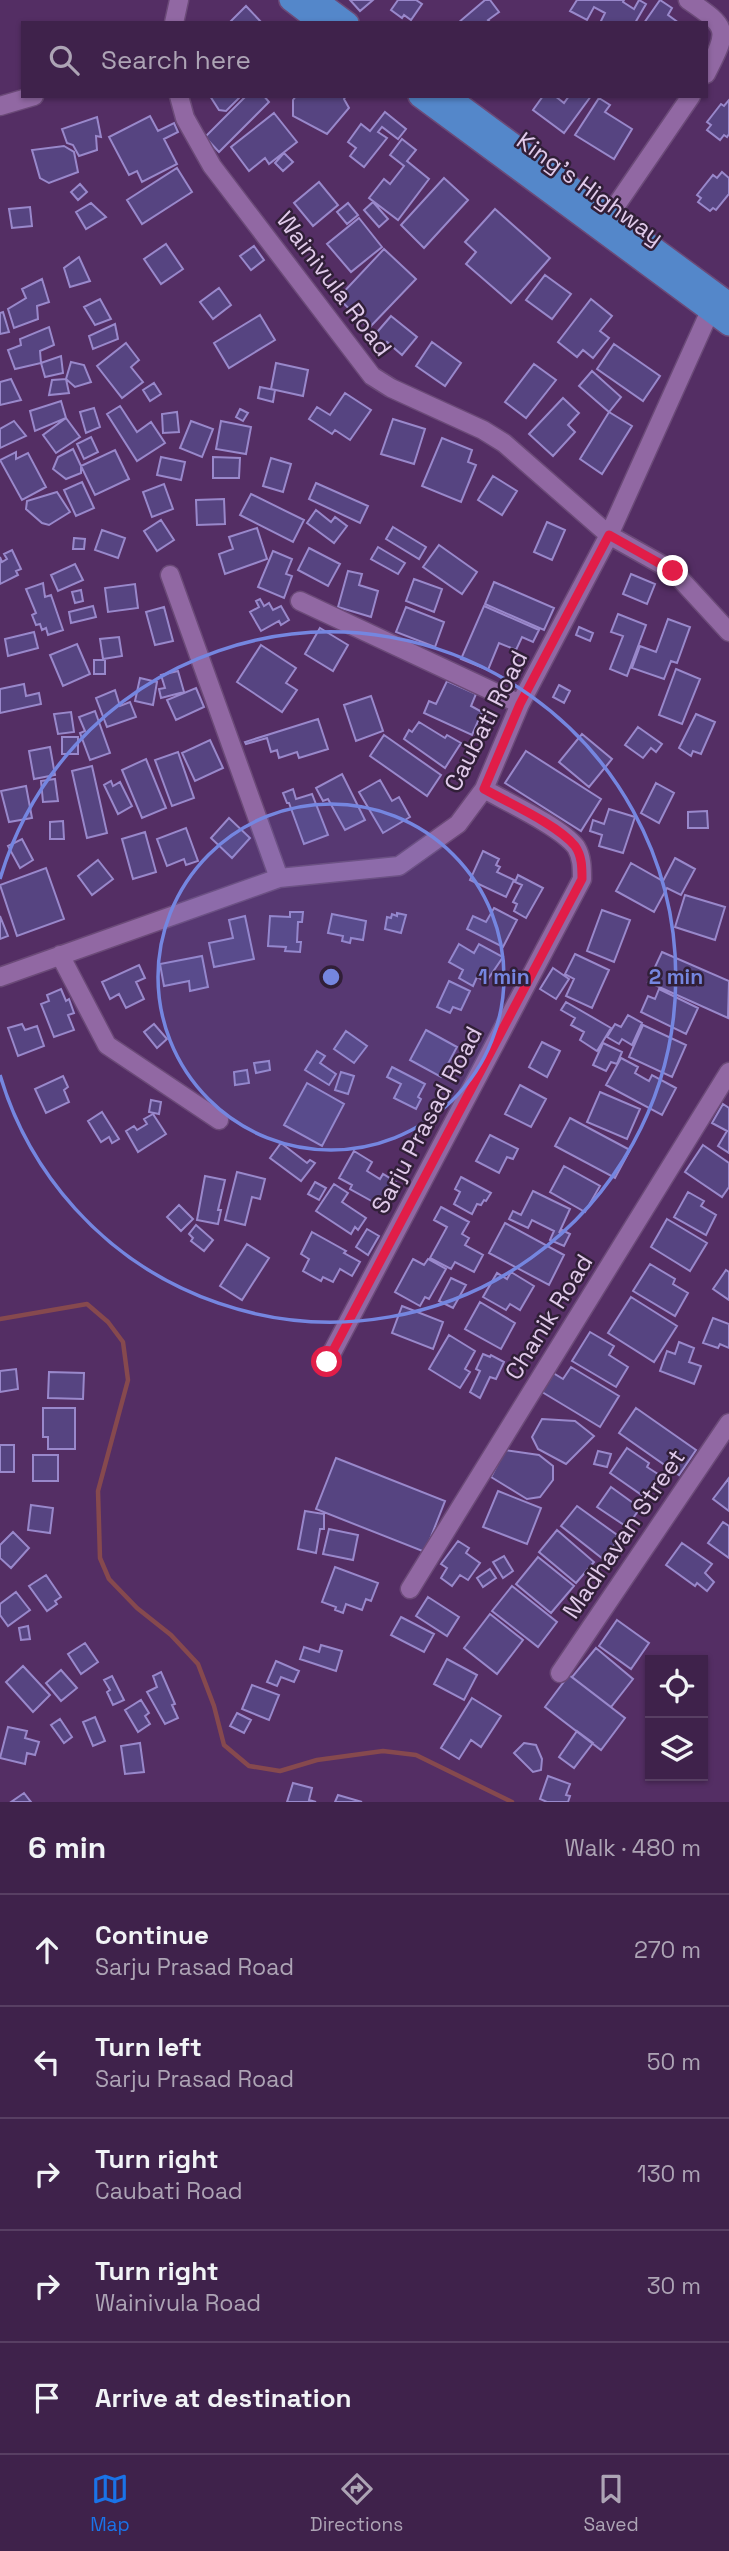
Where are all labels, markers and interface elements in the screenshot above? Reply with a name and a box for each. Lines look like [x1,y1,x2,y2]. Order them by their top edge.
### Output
search box [21,21,708,98]
icon: search [45,41,83,79]
text: Search here [101,43,251,77]
street label: King's Highway [511,125,670,252]
street label: Wainivula Road [270,205,399,362]
route end [657,555,688,586]
street label: Caubati Road [437,645,534,796]
text: 1 min [478,963,530,990]
text: 2 min [649,963,703,990]
centre of rings [319,965,343,989]
street label: Sarju Prasad Road [364,1021,489,1219]
street label: Chanik Road [498,1248,599,1385]
route start [311,1346,342,1377]
street label: Madhavan Street [555,1443,692,1625]
map controls [645,1655,708,1781]
button: locate [645,1655,708,1718]
button: layers [645,1718,708,1781]
text: 6 min [28,1828,106,1867]
text: Walk · 480 m [565,1833,701,1863]
text: Continue [95,1918,209,1952]
icon: ahead [28,1931,66,1969]
text: 270 m [634,1935,701,1965]
text: Sarju Prasad Road [95,1952,294,1982]
text: Turn left [95,2030,202,2064]
icon: left [28,2043,66,2081]
text: 50 m [647,2047,701,2077]
text: Sarju Prasad Road [95,2064,294,2094]
text: Turn right [95,2142,219,2176]
icon: right [28,2155,66,2193]
text: 130 m [637,2159,701,2189]
text: Caubati Road [95,2176,243,2206]
text: Turn right [95,2254,219,2288]
icon: right [28,2267,66,2305]
text: 30 m [647,2271,701,2301]
text: Wainivula Road [95,2288,261,2318]
icon: arrive [28,2379,66,2417]
text: Arrive at destination [95,2381,352,2415]
tab: Map [90,2470,130,2537]
tab: Directions [310,2470,403,2537]
tab: Saved [583,2470,639,2537]

